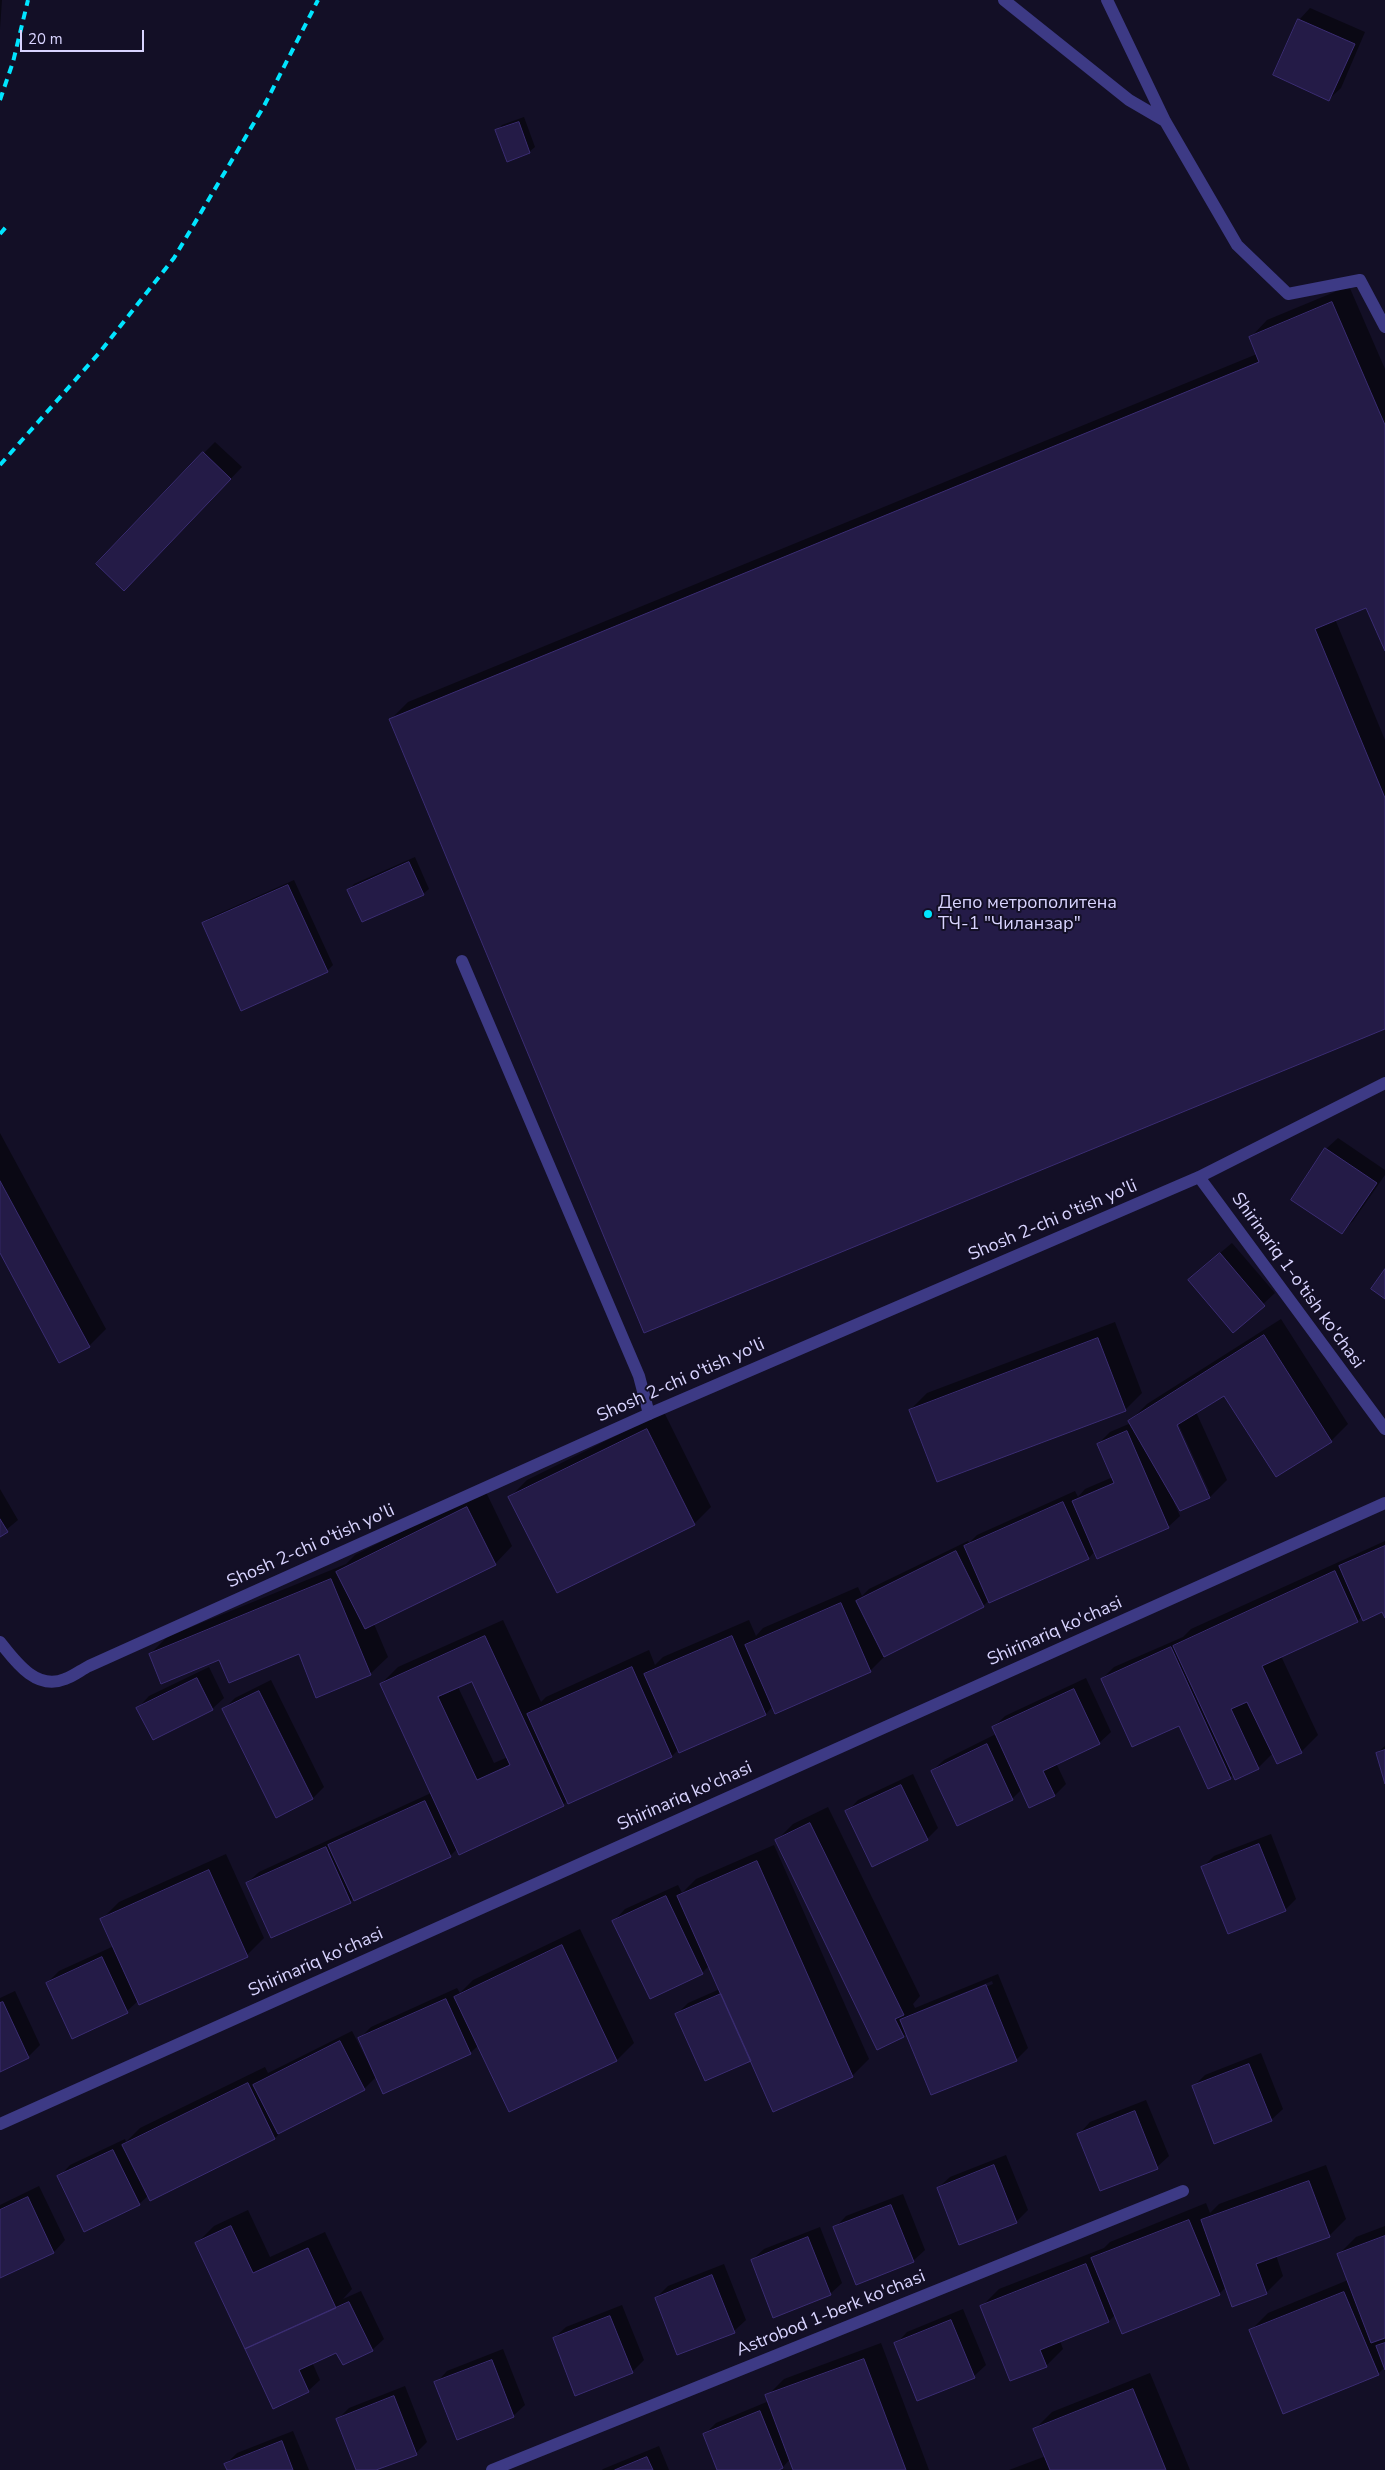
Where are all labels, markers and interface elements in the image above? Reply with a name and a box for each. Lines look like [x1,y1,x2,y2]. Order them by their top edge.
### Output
scale bar [22,20,146,52]
text: 20 m [28,29,63,49]
place label: Депо метрополитена ТЧ-1 "Чиланзар" [938,893,1117,936]
marker: Депо метрополитена ТЧ-1 "Чиланзар" [922,908,934,920]
street label: Shosh 2-chi o'tish yo'li [965,1176,1141,1266]
street label: Shirinariq 1-o'tish ko'chasi [1226,1189,1368,1373]
street label: Shosh 2-chi o'tish yo'li [594,1334,768,1428]
street label: Shosh 2-chi o'tish yo'li [224,1500,398,1594]
street label: Shirinariq ko'chasi [984,1593,1126,1671]
street label: Shirinariq ko'chasi [614,1758,756,1836]
street label: Shirinariq ko'chasi [245,1924,387,2002]
street label: Astrobod 1-berk ko'chasi [733,2266,929,2362]

